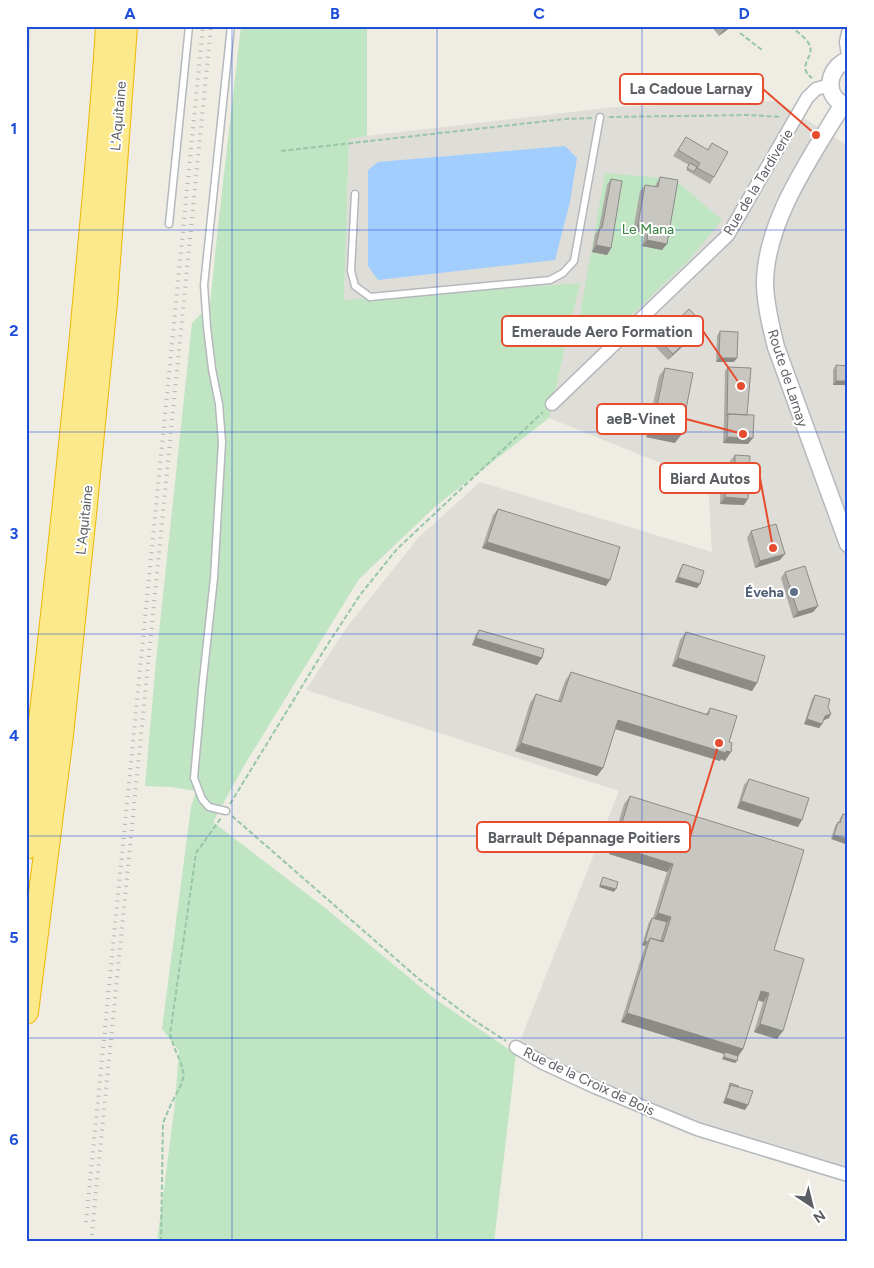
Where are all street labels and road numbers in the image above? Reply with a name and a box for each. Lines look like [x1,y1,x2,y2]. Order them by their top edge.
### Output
street label: L'Aquitaine [107,80,130,152]
street label: Rue de la Tardiverie [720,126,797,239]
street label: Route de Larnay [764,327,812,430]
street label: L'Aquitaine [72,484,97,556]
street label: Rue de la Croix de Bois [521,1044,657,1119]

